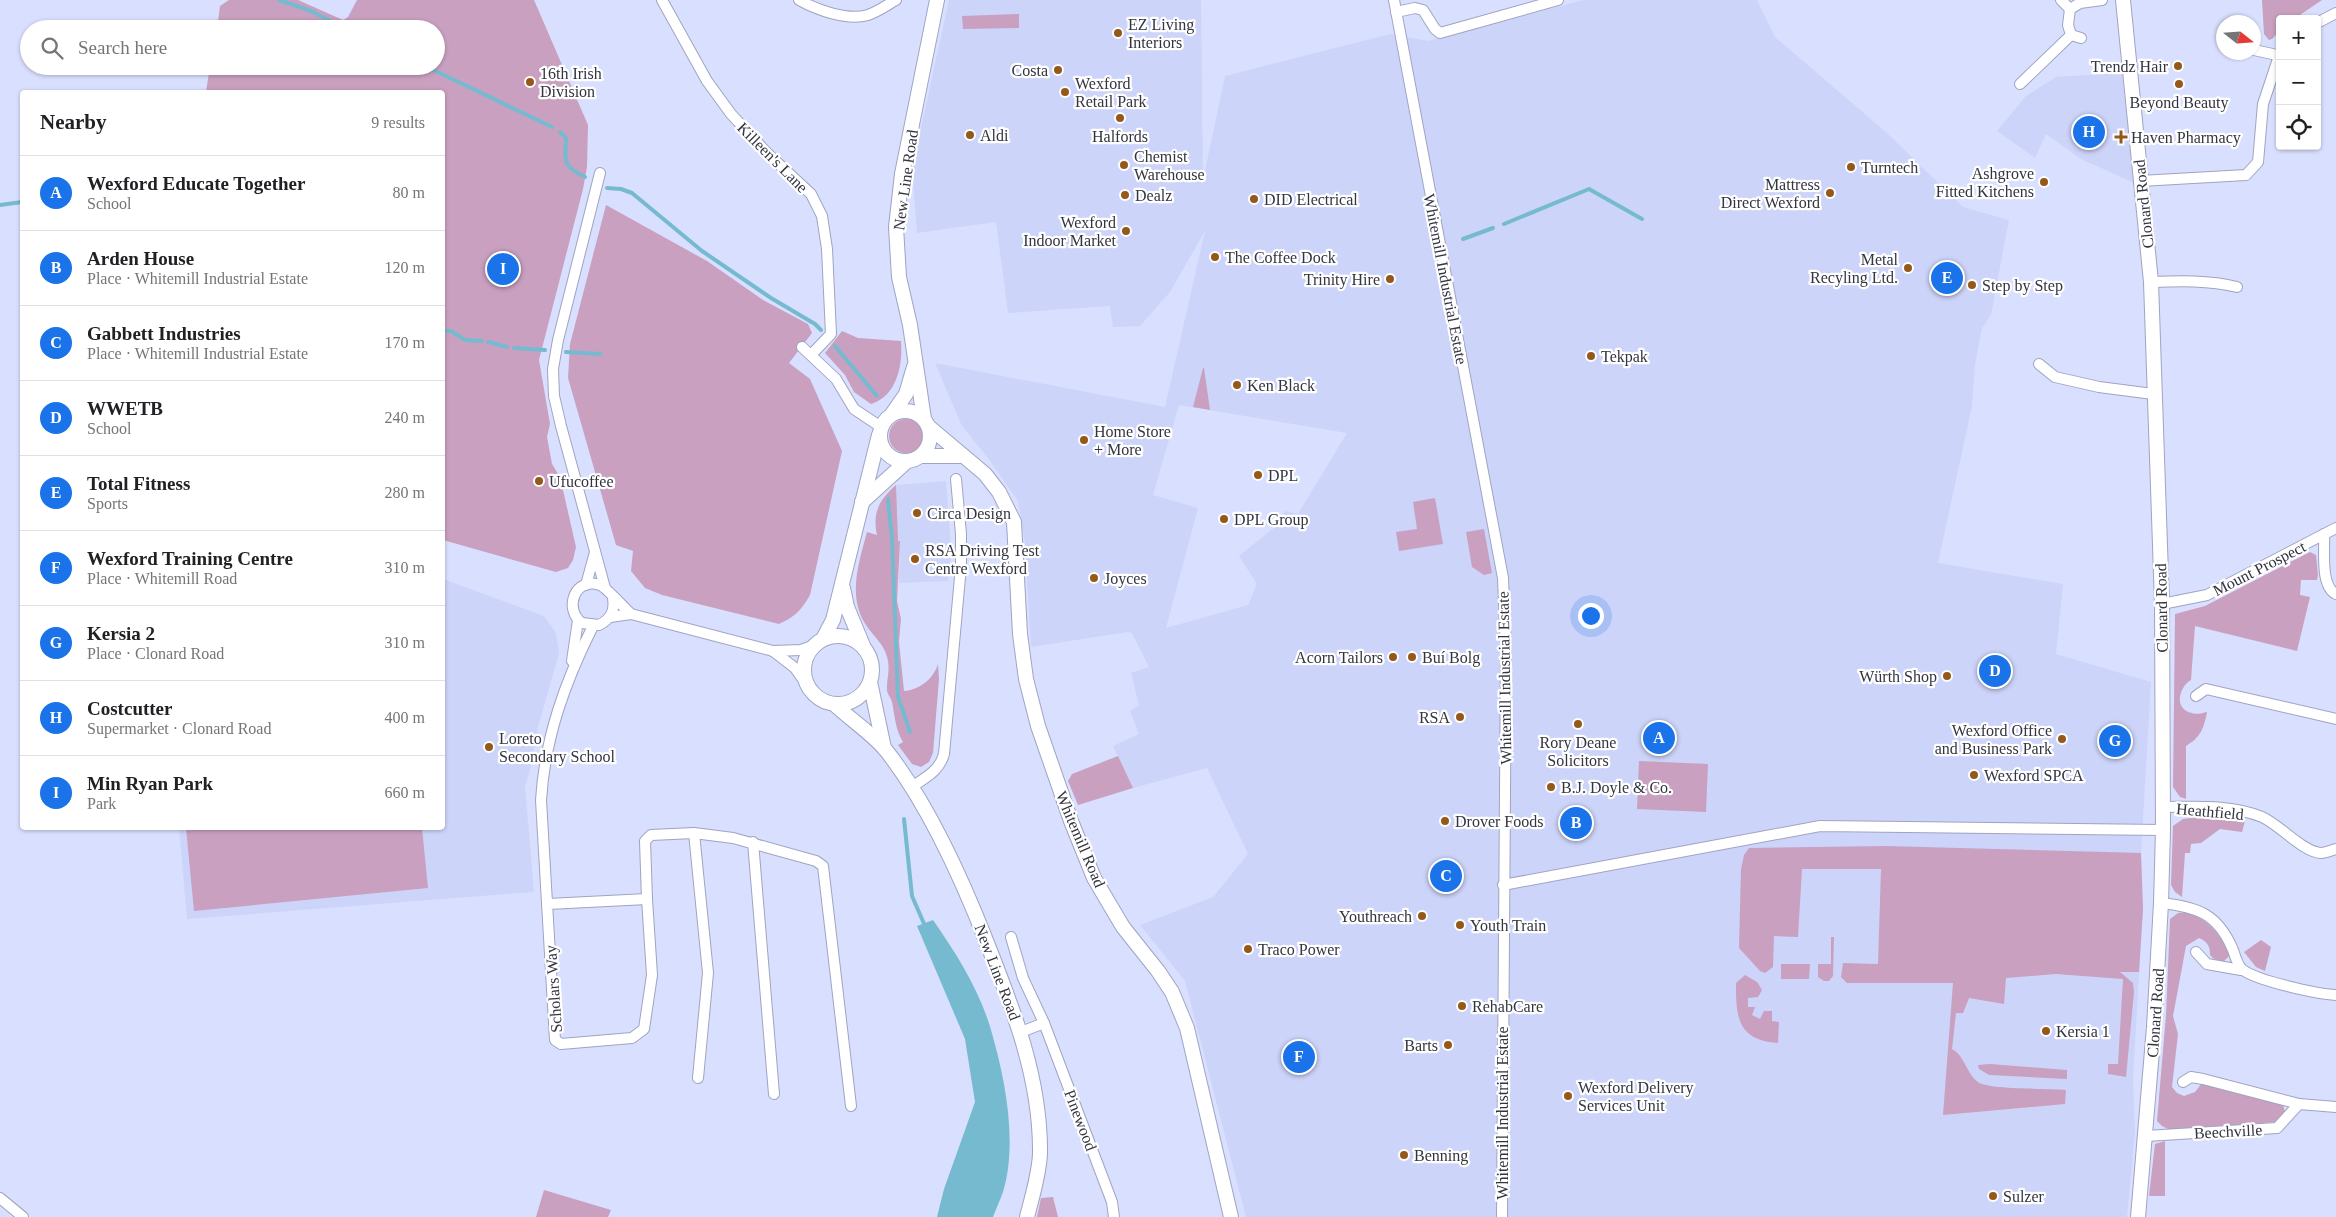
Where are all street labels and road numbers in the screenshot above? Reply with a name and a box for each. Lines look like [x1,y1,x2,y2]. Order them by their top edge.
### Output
street label: Killeen's Lane [734,119,811,196]
street label: New Line Road [890,129,921,231]
street label: Clonard Road [2130,159,2157,249]
street label: Whitemill Industrial Estate [1421,192,1470,366]
street label: Mount Prospect [2210,538,2309,600]
street label: Clonard Road [2152,563,2171,653]
street label: Whitemill Industrial Estate [1494,591,1515,765]
street label: Whitemill Road [1053,789,1108,890]
street label: Heathfield [2176,800,2244,823]
street label: New Line Road [971,922,1024,1023]
street label: Scholars Way [542,945,566,1033]
street label: Clonard Road [2144,968,2167,1058]
street label: Whitemill Industrial Estate [1494,1026,1511,1200]
street label: Pinewood [1061,1087,1100,1153]
street label: Beechville [2193,1121,2263,1142]

